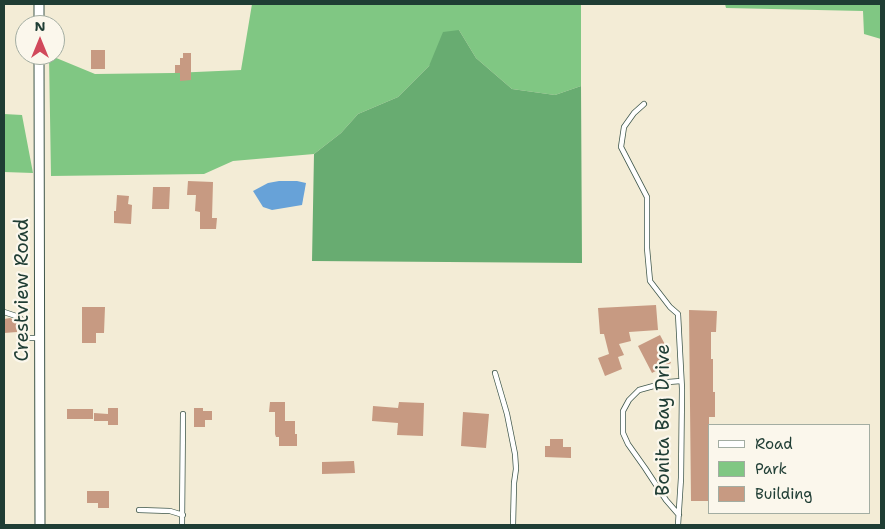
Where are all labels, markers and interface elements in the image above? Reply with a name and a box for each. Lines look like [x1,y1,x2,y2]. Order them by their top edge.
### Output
north arrow [15,15,65,65]
text: N [34,17,46,35]
street label: Crestview Road [12,219,34,361]
street label: Bonita Bay Drive [653,344,675,496]
legend [708,424,870,514]
text: Road [755,434,793,454]
text: Park [755,459,787,479]
text: Building [755,484,812,504]

